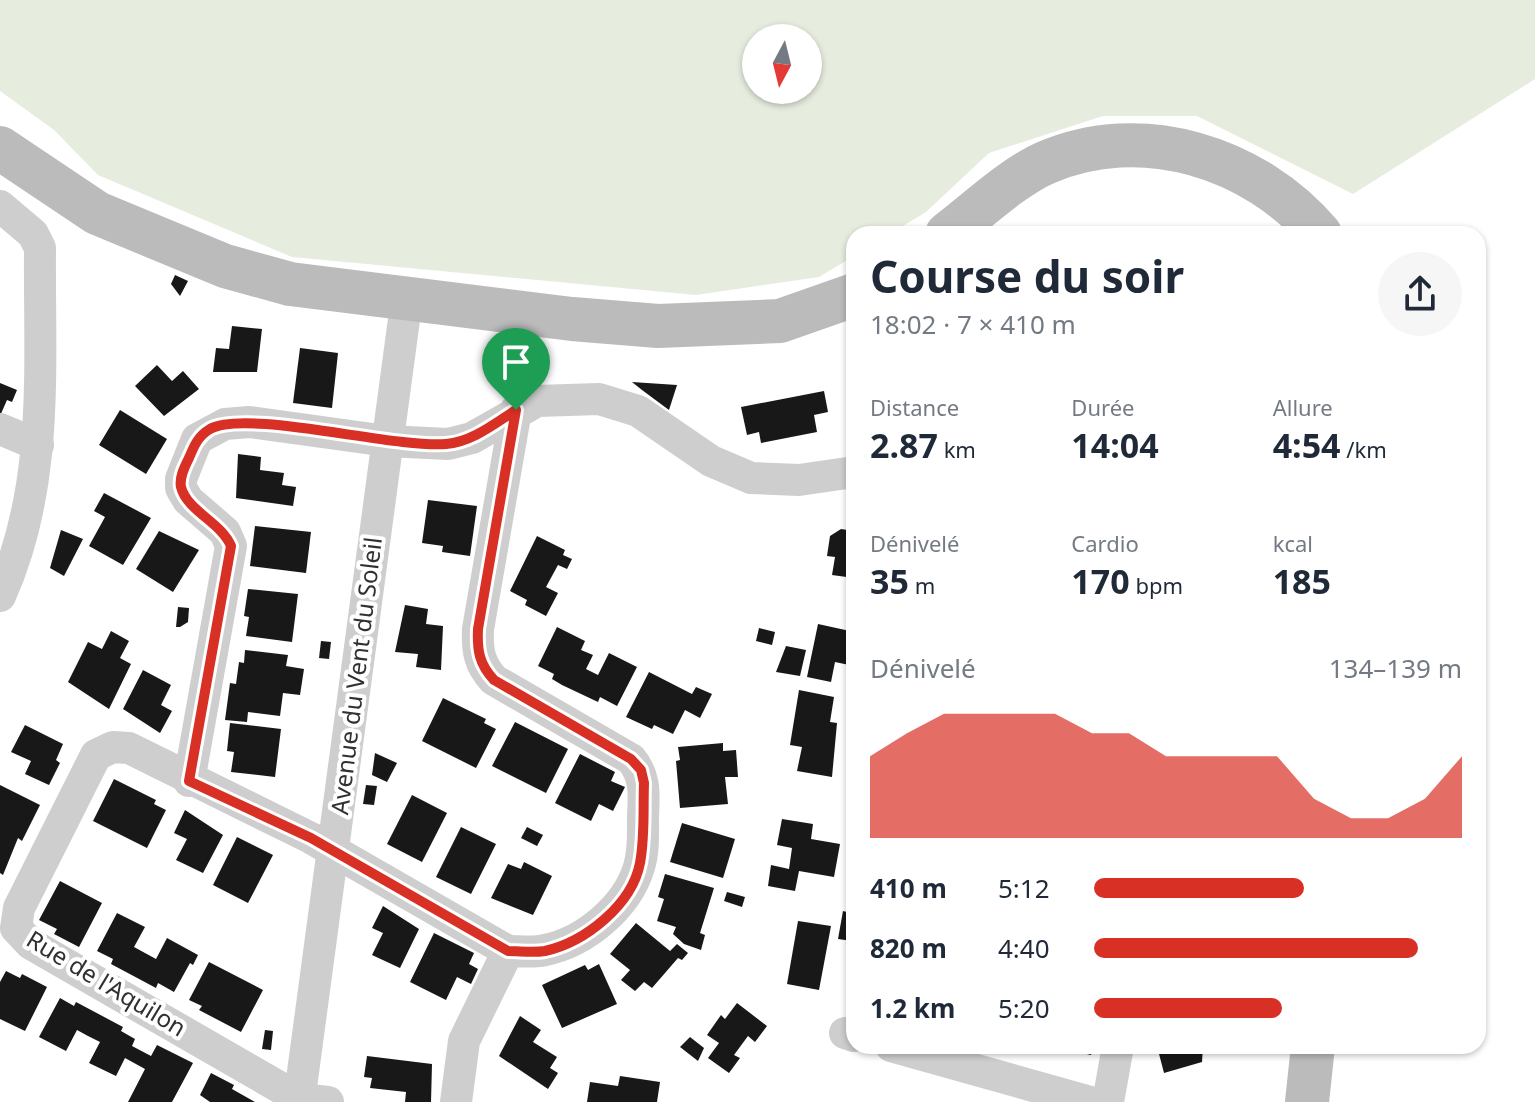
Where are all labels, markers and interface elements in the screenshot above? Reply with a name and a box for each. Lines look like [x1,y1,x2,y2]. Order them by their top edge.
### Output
north arrow [742,24,822,104]
map controls [742,24,822,104]
text: Course du soir [870,246,1184,306]
button: share [1378,252,1462,336]
text: 18:02 · 7 × 410 m [870,306,1076,342]
pin [482,328,550,410]
icon: arrive [494,340,538,384]
text: Distance [870,392,959,422]
text: Durée [1071,392,1134,422]
text: Allure [1273,392,1333,422]
text: 2.87 [870,422,938,468]
text: 14:04 [1071,422,1159,468]
text: 4:54 [1273,422,1341,468]
text: km [938,434,976,464]
text: /km [1341,434,1387,464]
text: Dénivelé [870,528,959,558]
text: Cardio [1071,528,1139,558]
text: kcal [1273,528,1313,558]
street label: Avenue du Vent du Soleil [322,535,389,816]
text: 35 [870,558,909,604]
text: 170 [1071,558,1130,604]
text: 185 [1273,558,1331,604]
text: m [909,570,935,600]
text: bpm [1130,570,1183,600]
text: Dénivelé [870,650,976,686]
text: 134–139 m [1329,650,1462,686]
text: 410 m [870,870,947,906]
text: 5:12 [998,870,1050,906]
street label: Rue de l'Aquilon [21,922,193,1043]
text: 820 m [870,930,947,966]
text: 4:40 [998,930,1050,966]
text: 1.2 km [870,990,955,1026]
text: 5:20 [998,990,1050,1026]

